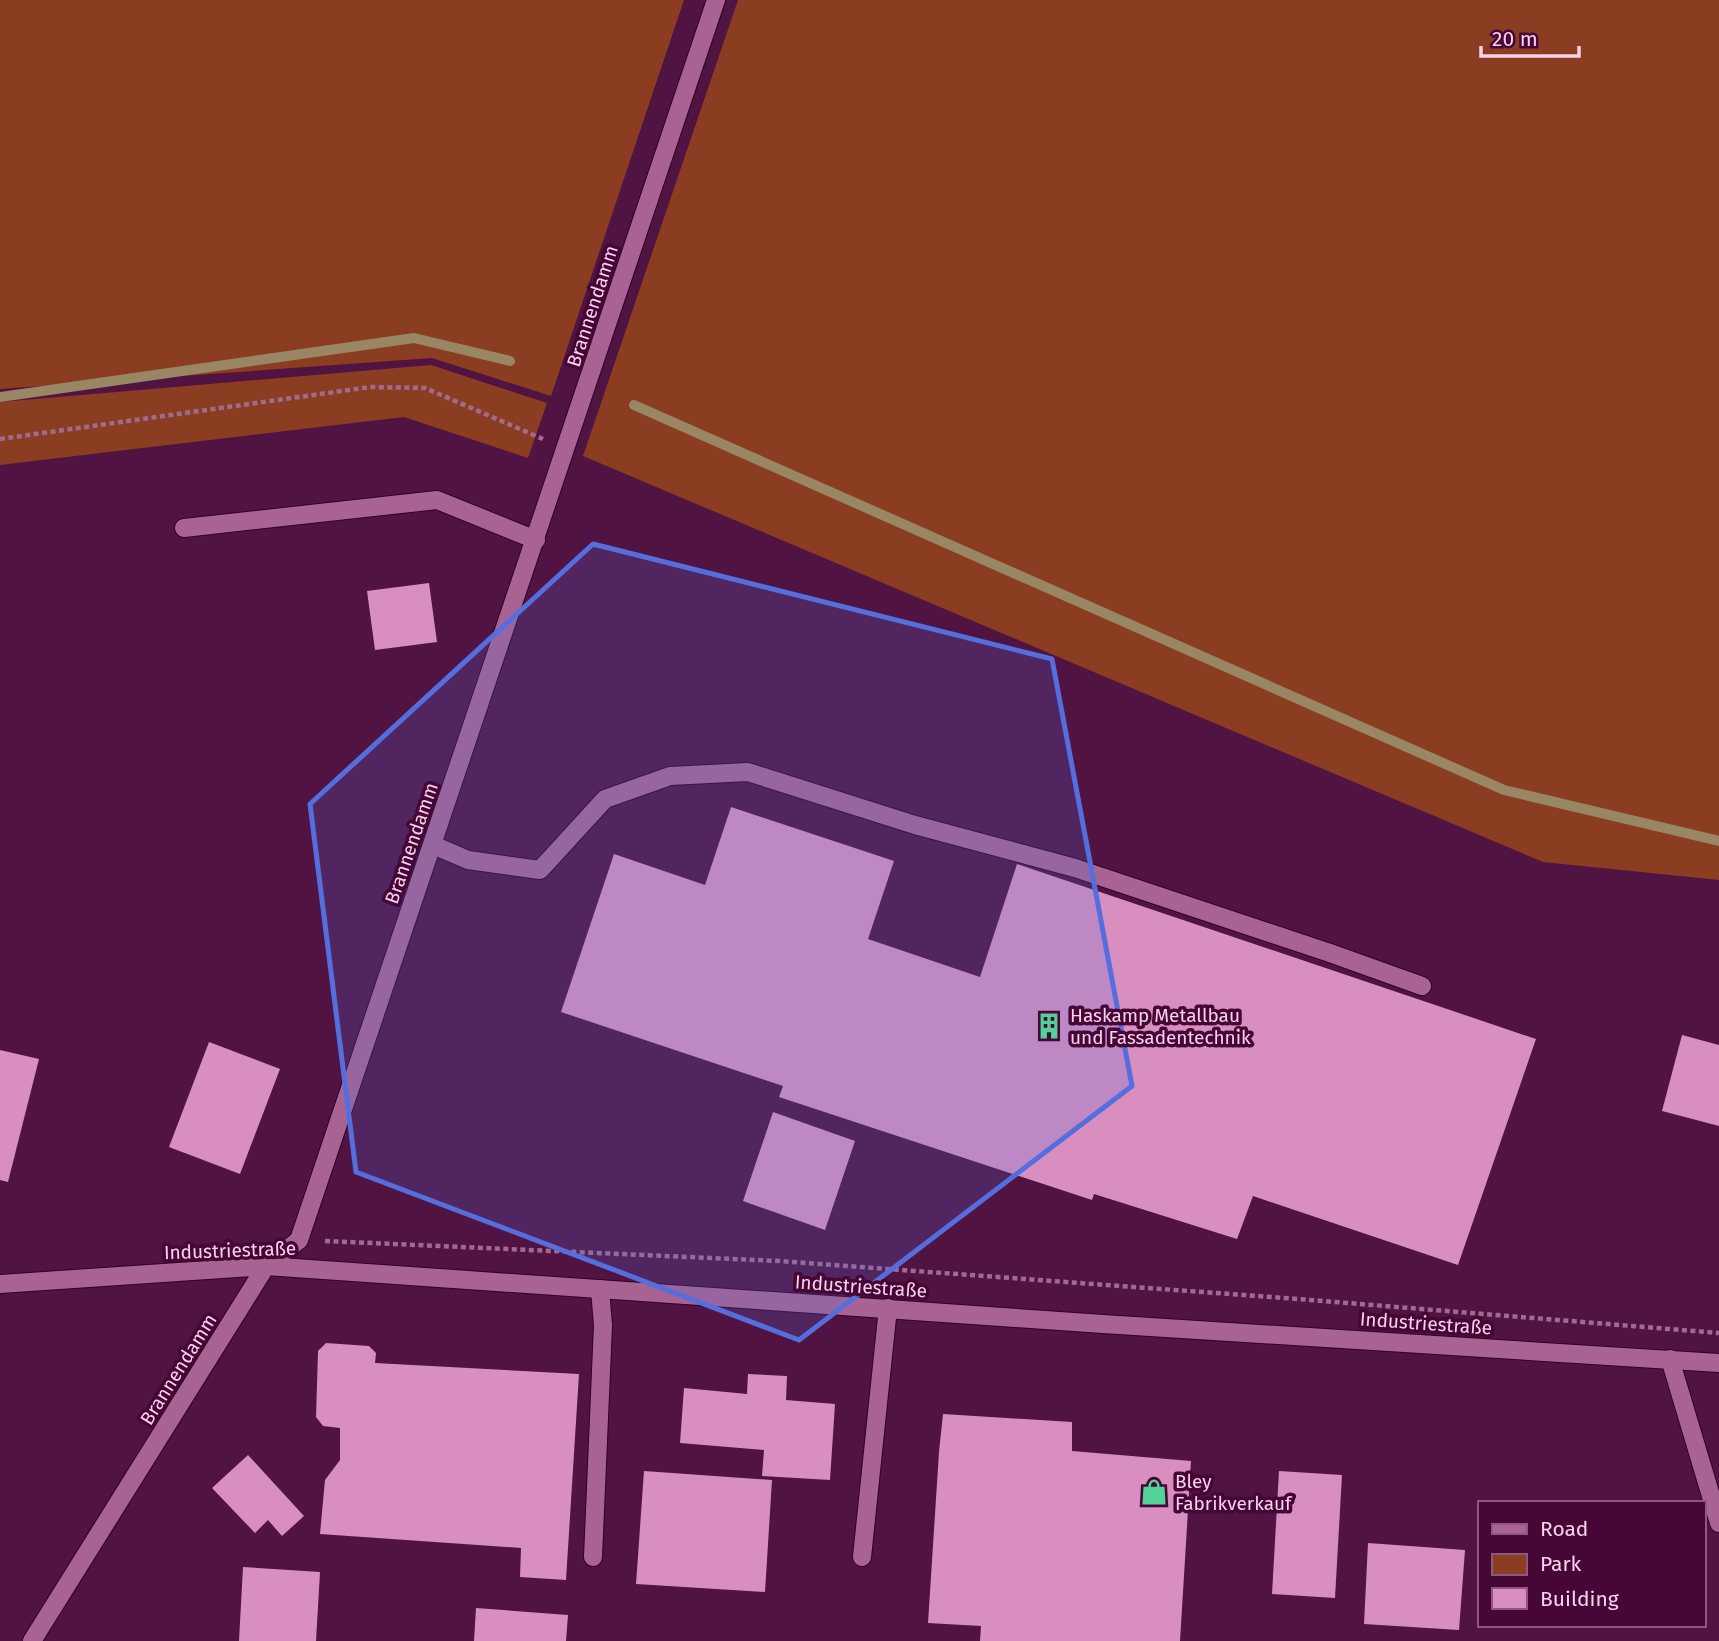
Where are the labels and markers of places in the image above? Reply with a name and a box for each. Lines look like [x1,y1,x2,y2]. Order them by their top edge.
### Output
place label: Haskamp Metallbau und Fassadentechnik [1070,1004,1251,1049]
building icon: Haskamp Metallbau und Fassadentechnik [1034,1011,1064,1041]
place label: Bley Fabrikverkauf [1175,1470,1293,1515]
shop icon: Bley Fabrikverkauf [1139,1477,1169,1507]

